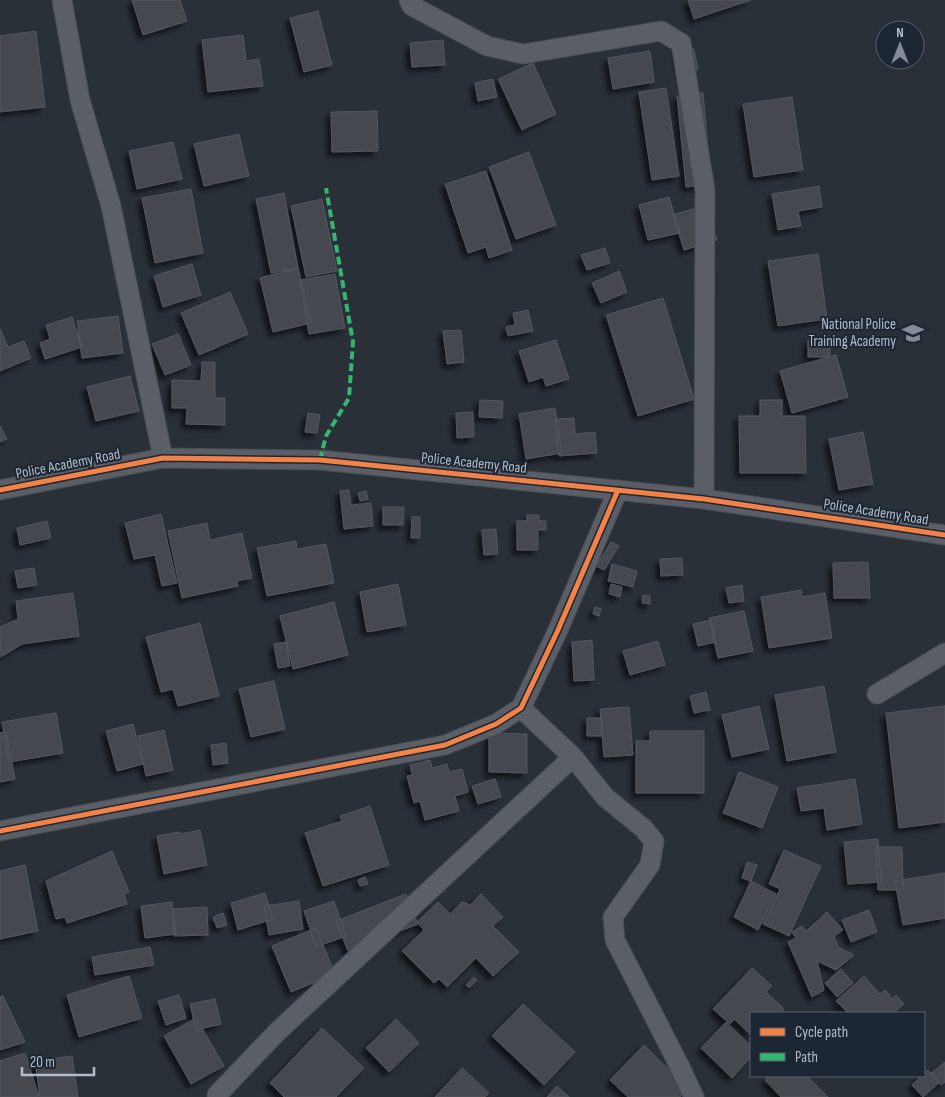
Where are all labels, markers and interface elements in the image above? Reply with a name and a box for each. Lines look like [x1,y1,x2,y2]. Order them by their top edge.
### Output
north arrow [875,20,925,70]
text: N [896,24,904,41]
place label: National Police Training Academy [809,315,896,351]
school or university icon: National Police Training Academy [900,320,926,346]
street label: Police Academy Road [14,445,122,483]
street label: Police Academy Road [420,448,528,478]
street label: Police Academy Road [822,494,930,530]
legend [750,1012,925,1077]
text: Cycle path [795,1023,848,1042]
scale bar [22,1044,95,1076]
text: Path [795,1048,818,1067]
text: 20 m [30,1053,55,1072]

